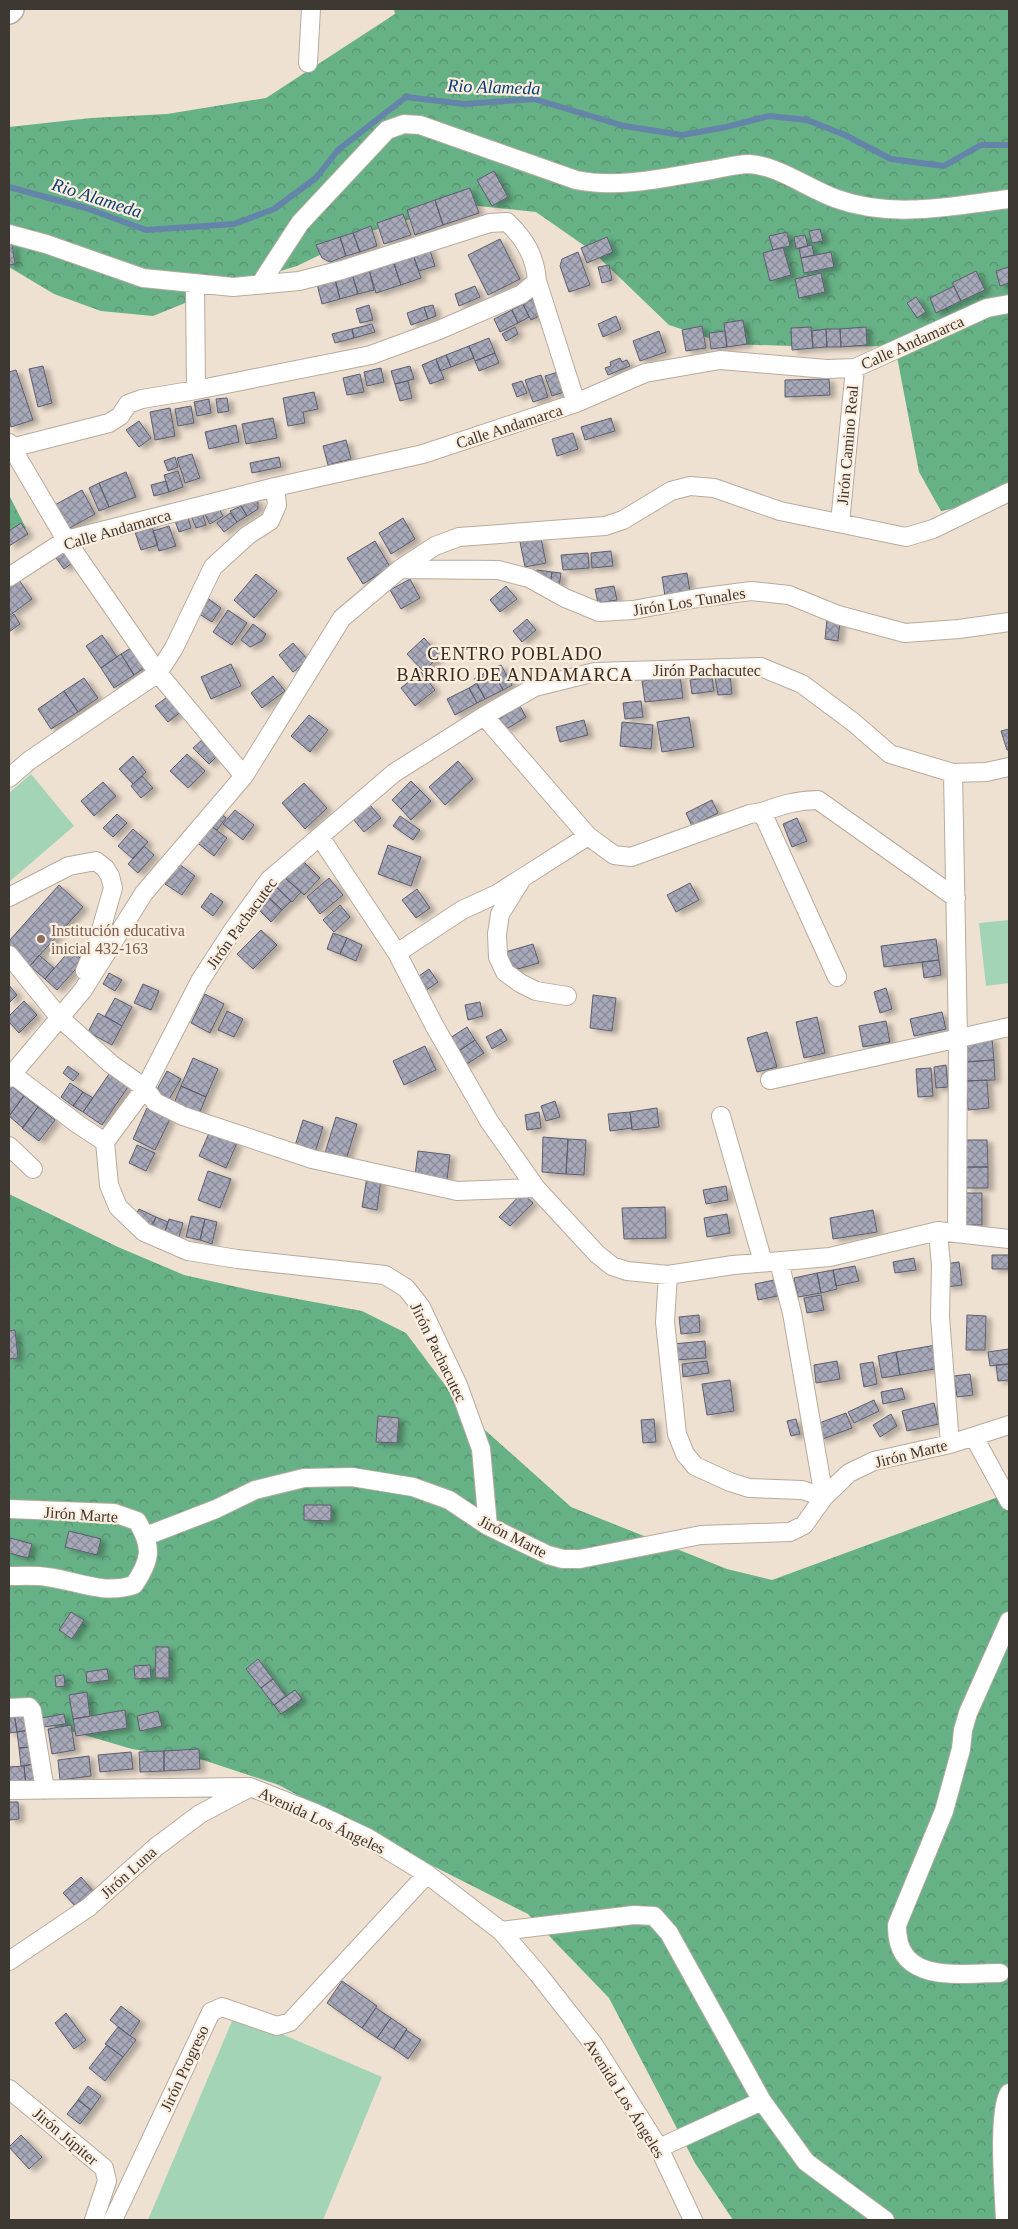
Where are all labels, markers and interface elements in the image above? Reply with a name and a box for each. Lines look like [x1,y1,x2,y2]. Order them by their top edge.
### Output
water label: Rio Alameda [446,75,541,99]
water label: Rio Alameda [49,174,144,222]
street label: Calle Andamarca [858,312,966,373]
street label: Jirón Camino Real [834,384,861,506]
street label: Calle Andamarca [454,401,564,452]
street label: Calle Andamarca [62,506,173,553]
street label: Jirón Los Tunales [632,584,747,619]
district label: CENTRO POBLADO BARRIO DE ANDAMARCA [396,644,634,685]
street label: Jirón Pachacutec [653,662,761,679]
street label: Jirón Pachacutec [203,875,280,972]
place label: Institución educativa inicial 432-163 [51,922,185,957]
marker: Institución educativa inicial 432-163 [35,933,47,945]
street label: Jirón Pachacutec [407,1300,470,1404]
street label: Jirón Marte [873,1436,949,1471]
street label: Jirón Marte [43,1503,119,1526]
street label: Jirón Marte [476,1512,550,1561]
street label: Avenida Los Ángeles [255,1783,388,1858]
street label: Jirón Luna [97,1843,160,1902]
street label: Jirón Progreso [157,2023,213,2114]
street label: Avenida Los Ángeles [580,2035,669,2162]
street label: Jirón Júpiter [29,2104,102,2170]

